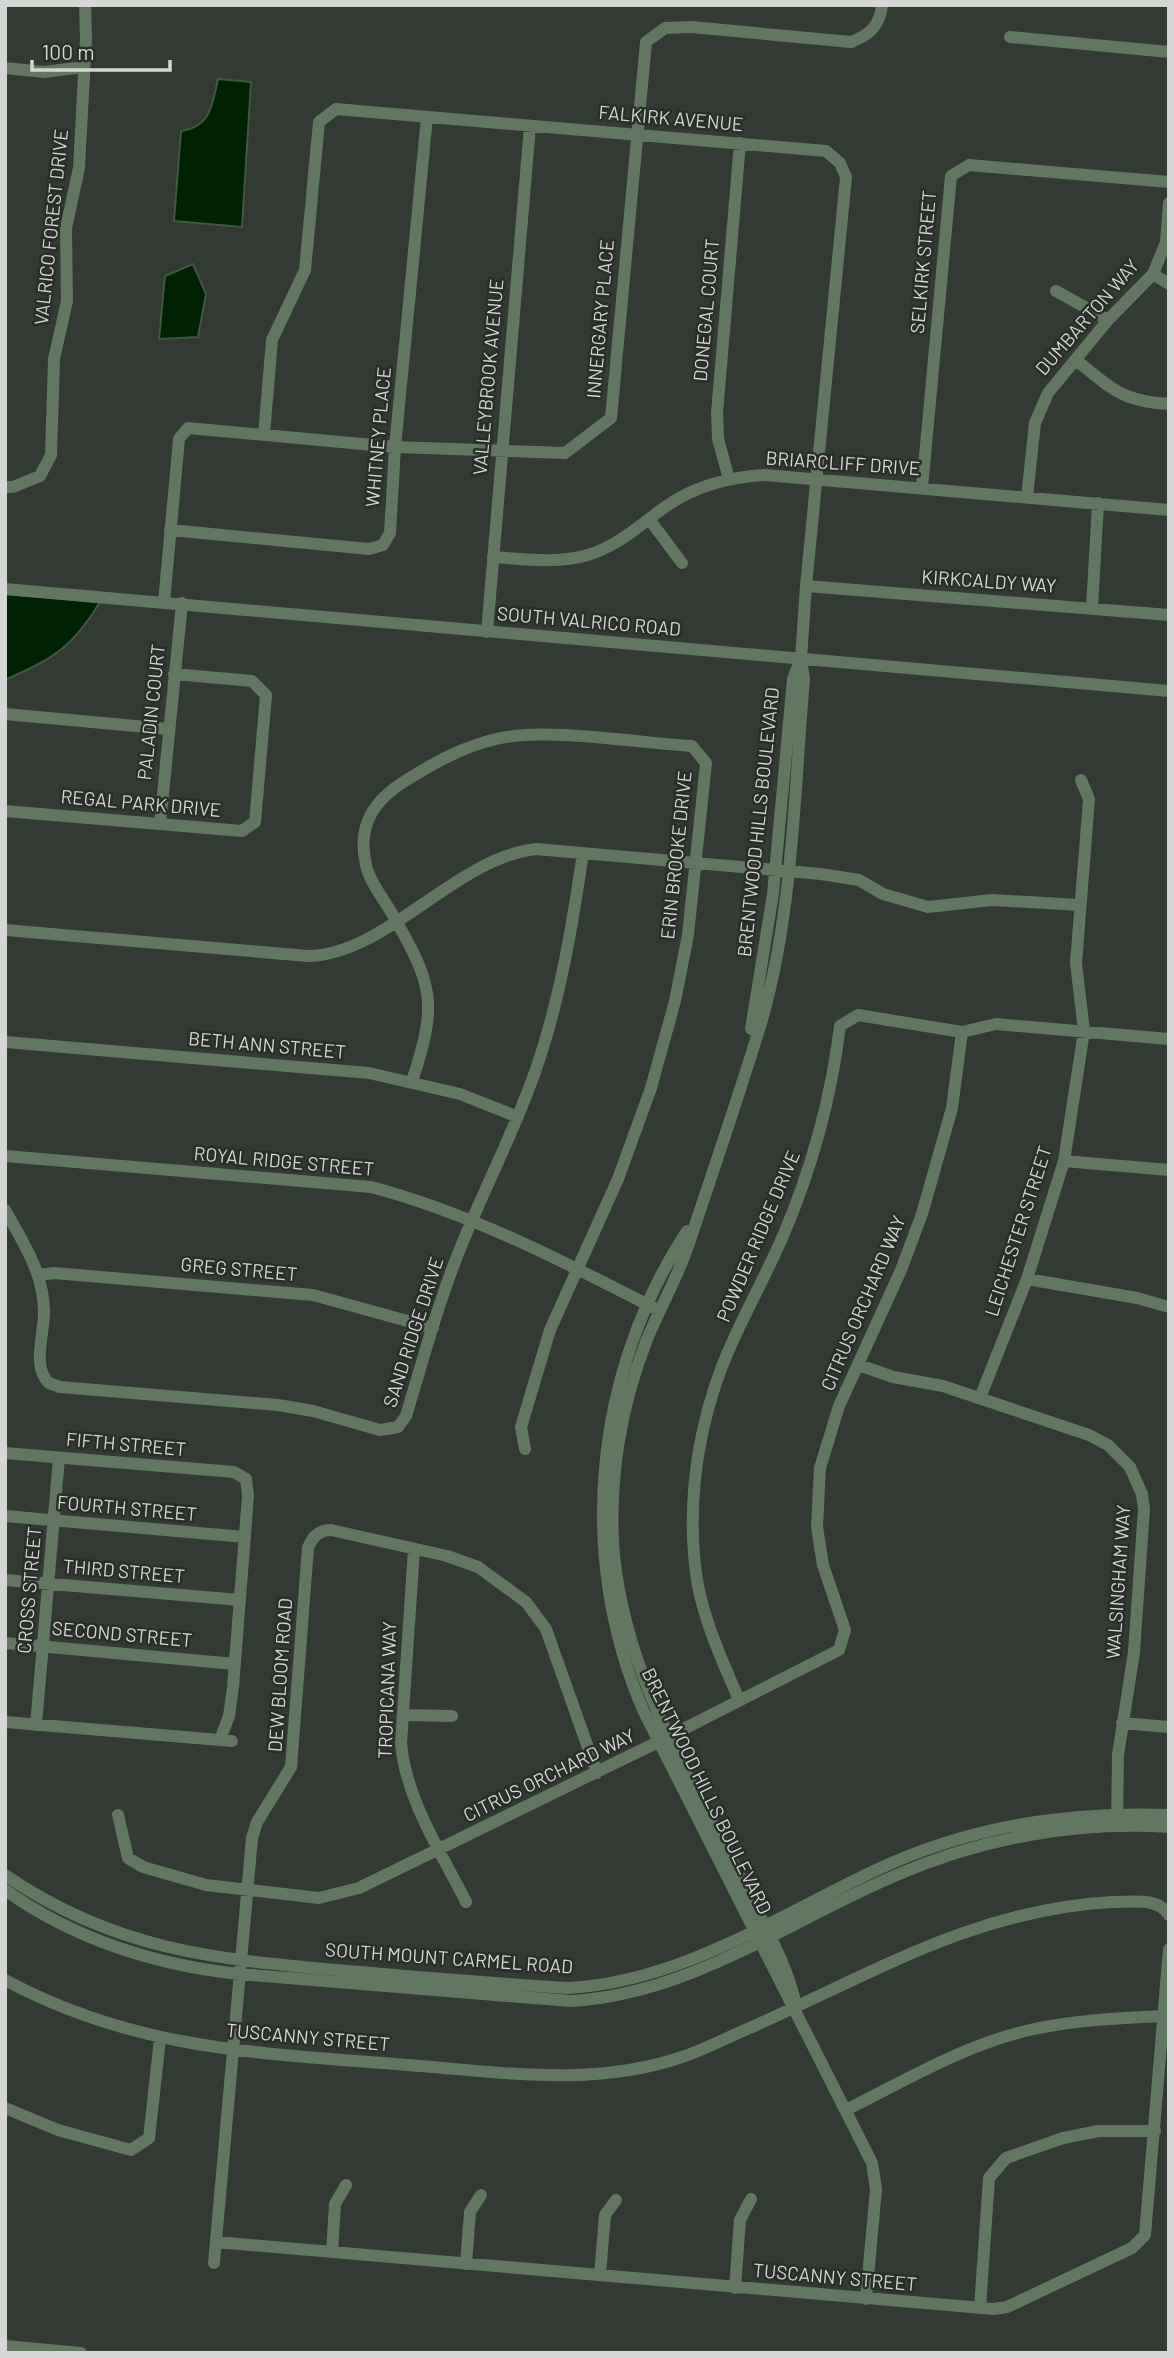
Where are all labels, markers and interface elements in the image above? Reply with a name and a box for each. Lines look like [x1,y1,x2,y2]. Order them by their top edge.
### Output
scale bar [32,28,170,72]
text: 100 m [42,39,95,64]
street label: FALKIRK AVENUE [598,100,744,135]
street label: VALRICO FOREST DRIVE [29,128,72,326]
street label: SELKIRK STREET [905,189,940,335]
street label: INNERGARY PLACE [581,238,618,399]
street label: DONEGAL COURT [688,238,723,382]
street label: DUMBARTON WAY [1030,254,1143,379]
street label: VALLEYBROOK AVENUE [467,278,508,476]
street label: WHITNEY PLACE [360,366,395,508]
street label: BRIARCLIFF DRIVE [765,446,921,479]
street label: KIRKCALDY WAY [921,564,1058,597]
street label: SOUTH VALRICO ROAD [496,601,682,640]
street label: PALADIN COURT [132,643,169,781]
street label: BRENTWOOD HILLS BOULEVARD [732,686,783,958]
street label: ERIN BROOKE DRIVE [655,769,696,940]
street label: REGAL PARK DRIVE [60,784,222,821]
street label: BETH ANN STREET [187,1026,347,1063]
street label: ROYAL RIDGE STREET [193,1141,375,1180]
street label: LEICHESTER STREET [979,1143,1056,1319]
street label: POWDER RIDGE DRIVE [711,1147,804,1325]
street label: CITRUS ORCHARD WAY [815,1211,910,1394]
street label: GREG STREET [180,1252,298,1285]
street label: SAND RIDGE DRIVE [377,1254,448,1410]
street label: FIFTH STREET [65,1427,187,1460]
street label: FOURTH STREET [56,1490,198,1525]
street label: WALSINGHAM WAY [1101,1504,1134,1660]
street label: CROSS STREET [11,1525,46,1655]
street label: THIRD STREET [62,1554,186,1587]
street label: DEW BLOOM ROAD [263,1597,296,1753]
street label: SECOND STREET [51,1616,193,1651]
street label: TROPICANA WAY [373,1621,400,1759]
street label: BRENTWOOD HILLS BOULEVARD [638,1664,777,1918]
street label: CITRUS ORCHARD WAY [459,1723,639,1826]
street label: SOUTH MOUNT CARMEL ROAD [324,1937,574,1978]
street label: TUSCANNY STREET [225,2018,391,2055]
street label: TUSCANNY STREET [752,2258,918,2295]

